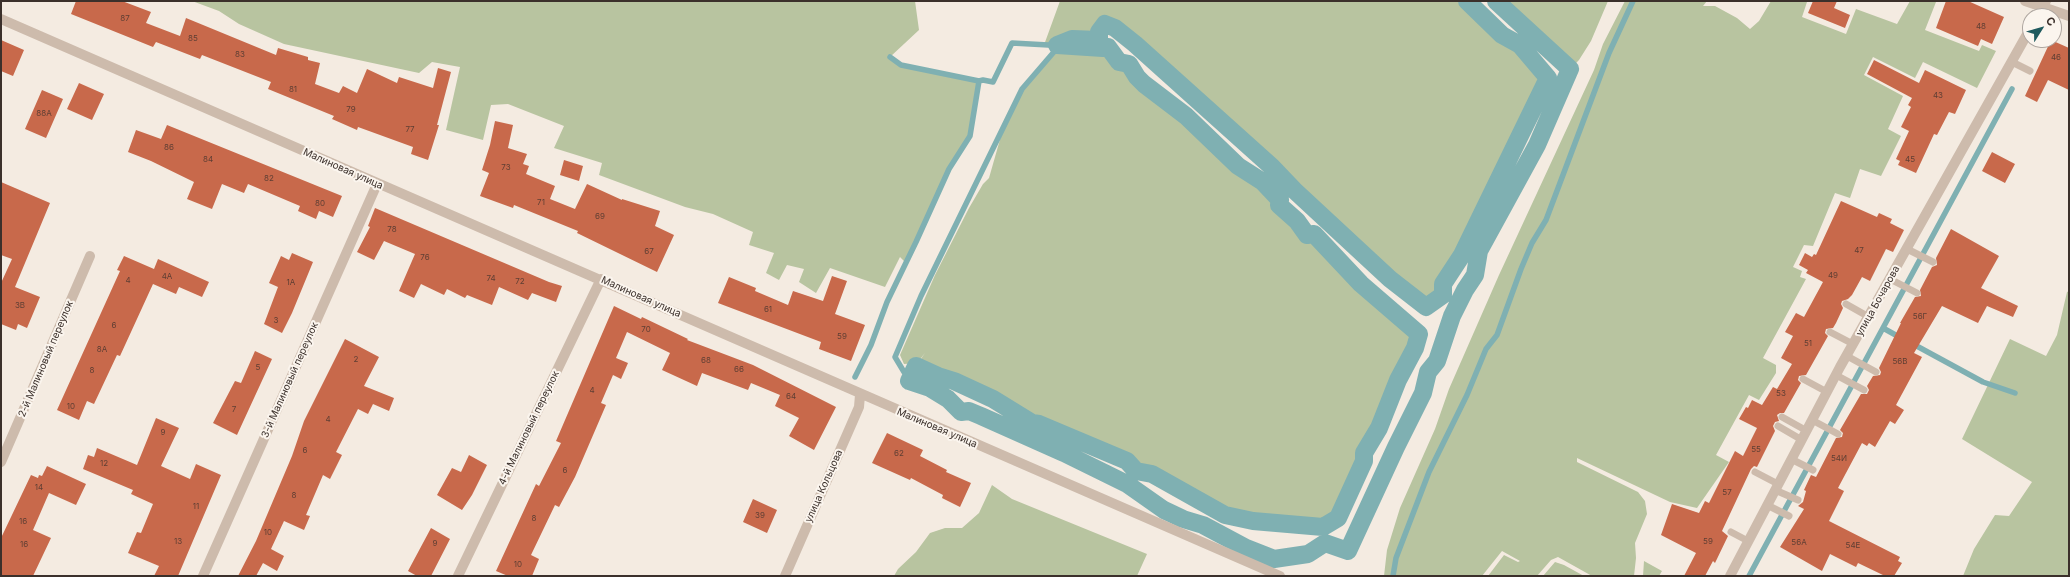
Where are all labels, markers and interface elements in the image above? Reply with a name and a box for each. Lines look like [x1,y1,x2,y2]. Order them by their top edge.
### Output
north arrow [2022,8,2062,48]
house number: 87 [120,14,130,24]
text: С [2043,14,2059,29]
house number: 48 [1976,22,1986,32]
house number: 85 [188,34,198,44]
house number: 83 [235,50,245,60]
house number: 46 [2051,53,2061,63]
house number: 81 [289,85,297,95]
house number: 43 [1933,91,1943,101]
house number: 79 [346,105,356,115]
house number: 88А [36,109,52,119]
house number: 77 [405,125,415,135]
house number: 86 [164,143,174,153]
street label: Малиновая улица [301,146,385,192]
house number: 84 [203,155,213,165]
house number: 45 [1905,155,1915,165]
house number: 73 [501,163,511,173]
house number: 82 [264,174,274,184]
house number: 71 [537,198,545,208]
house number: 80 [315,199,325,209]
house number: 69 [595,212,605,222]
house number: 78 [387,225,397,235]
house number: 47 [1854,246,1864,256]
house number: 67 [644,247,654,257]
house number: 76 [420,253,430,263]
street label: улица Бочарова [1854,264,1902,338]
house number: 49 [1828,271,1838,281]
house number: 4А [162,272,172,282]
house number: 74 [486,274,496,284]
street label: Малиновая улица [599,274,683,320]
house number: 4 [125,276,131,286]
house number: 72 [515,277,525,287]
house number: 1А [287,278,295,288]
street label: 2-й Малиновый переулок [16,299,76,419]
house number: 3В [15,301,25,311]
house number: 61 [764,305,772,315]
house number: 56Г [1913,312,1927,322]
house number: 3 [274,316,278,326]
street label: 3-й Малиновый переулок [259,320,321,440]
house number: 6 [112,321,116,331]
house number: 70 [641,325,651,335]
house number: 59 [837,332,847,342]
house number: 51 [1804,339,1812,349]
house number: 8А [97,345,107,355]
house number: 2 [354,355,358,365]
house number: 68 [701,356,711,366]
house number: 56В [1892,357,1908,367]
house number: 5 [256,363,260,373]
house number: 66 [734,365,744,375]
house number: 8 [90,366,94,376]
street label: 4-й Малиновый переулок [496,369,562,487]
house number: 4 [589,386,595,396]
house number: 53 [1776,389,1786,399]
house number: 64 [786,392,796,402]
house number: 10 [67,402,75,412]
house number: 7 [232,405,236,415]
street label: Малиновая улица [895,406,979,450]
house number: 4 [325,415,331,425]
house number: 9 [161,428,165,438]
house number: 55 [1751,445,1761,455]
house number: 6 [303,446,307,456]
street label: улица Кольцова [803,448,845,524]
house number: 62 [894,449,904,459]
house number: 54И [1831,454,1847,464]
house number: 12 [100,459,108,469]
house number: 6 [563,466,567,476]
house number: 14 [35,483,43,493]
house number: 57 [1722,488,1732,498]
house number: 8 [292,491,296,501]
house number: 11 [193,502,199,512]
house number: 39 [755,511,765,521]
house number: 8 [532,514,536,524]
house number: 16 [19,517,27,527]
house number: 10 [264,528,272,538]
house number: 13 [174,537,182,547]
house number: 59 [1703,537,1713,547]
house number: 56А [1791,538,1807,548]
house number: 9 [433,539,437,549]
house number: 16 [20,540,28,550]
house number: 54Е [1846,541,1860,551]
house number: 10 [514,560,522,570]

